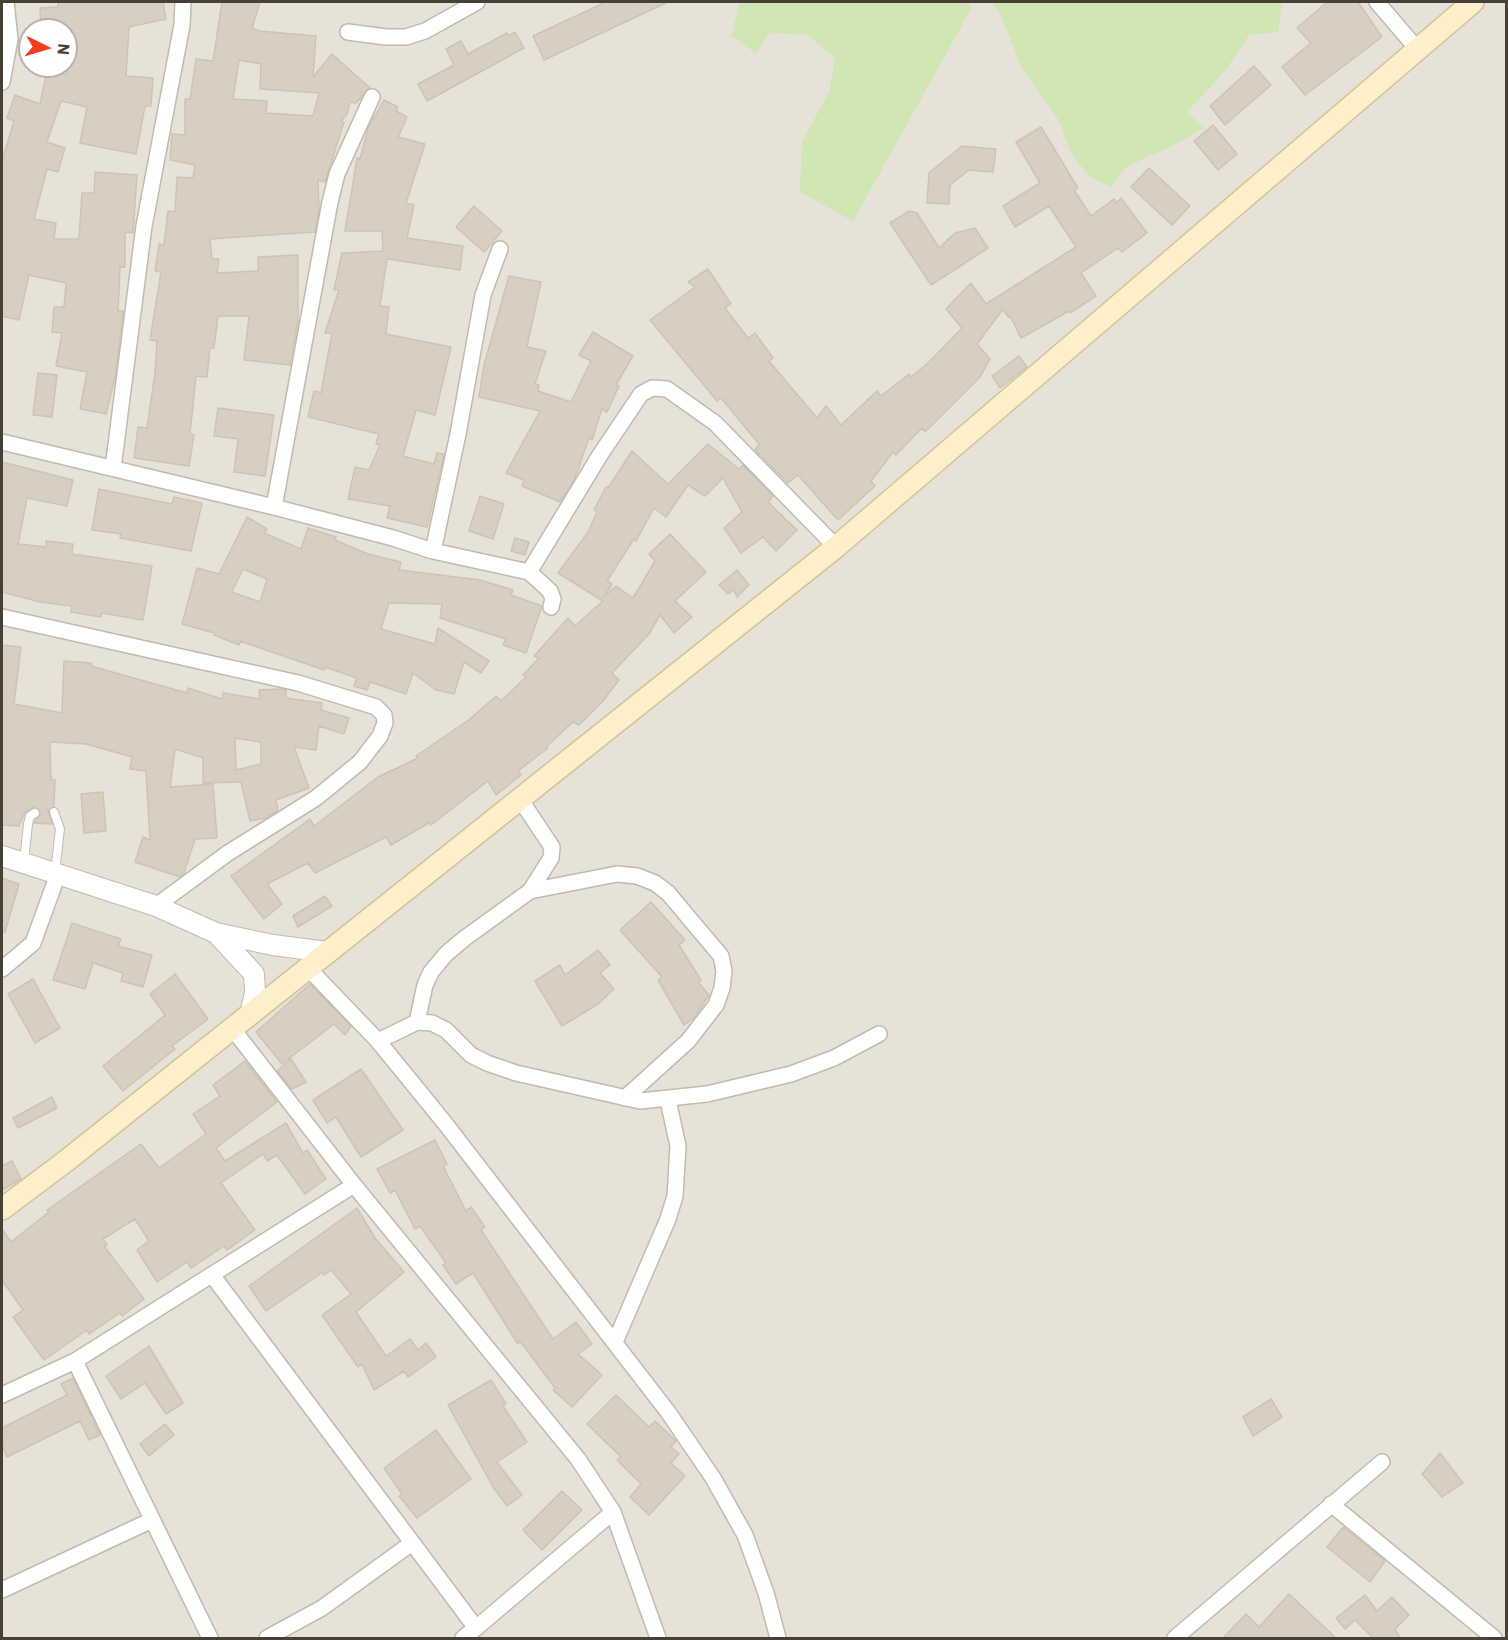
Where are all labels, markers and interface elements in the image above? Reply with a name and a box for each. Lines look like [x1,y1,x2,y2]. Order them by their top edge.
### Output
north arrow [18,18,78,78]
text: N [53,43,74,56]

